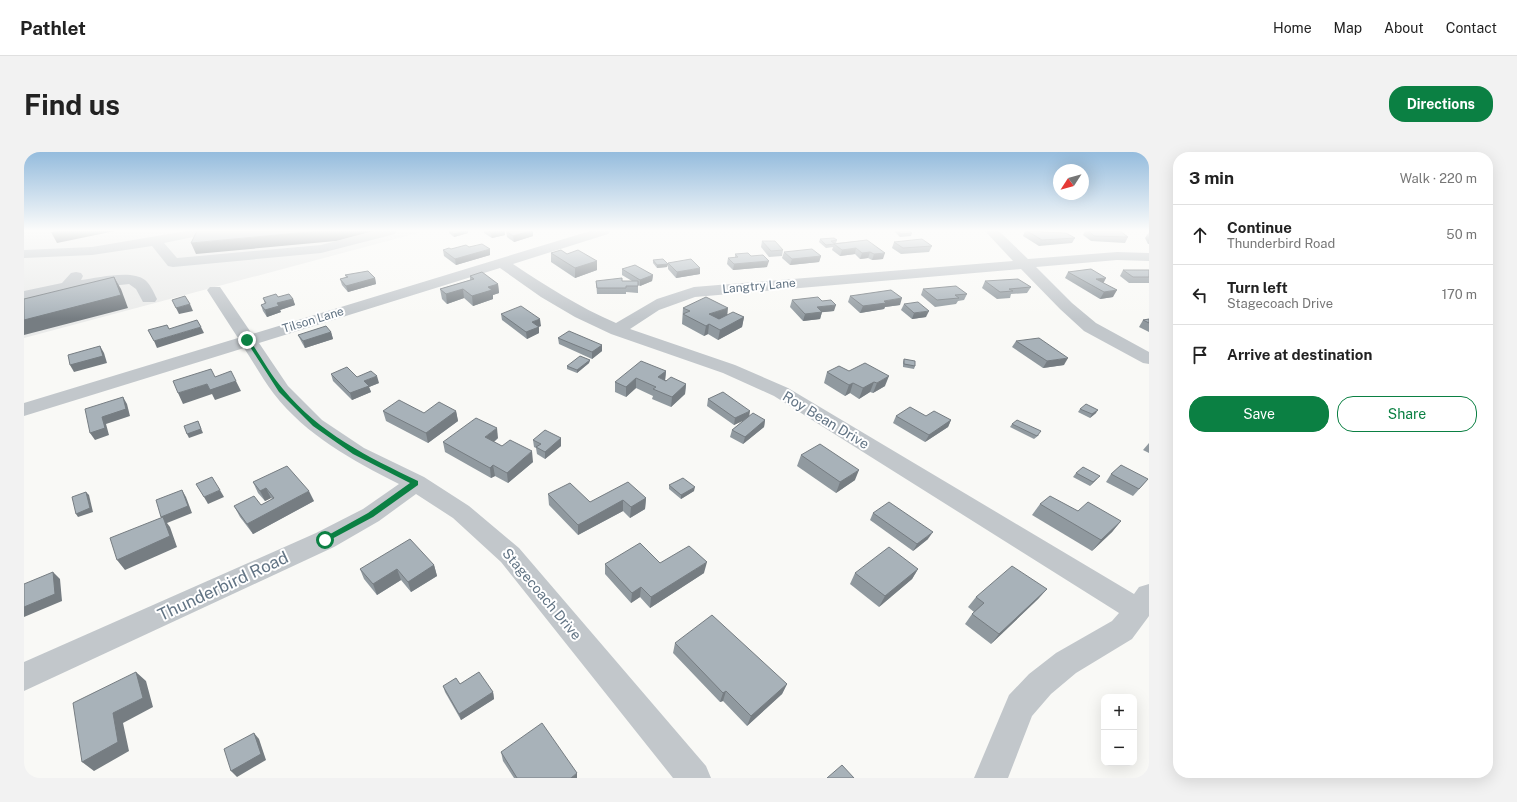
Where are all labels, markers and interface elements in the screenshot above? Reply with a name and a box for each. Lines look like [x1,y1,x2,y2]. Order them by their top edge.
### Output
text: Pathlet [20,17,86,39]
text: Home [1273,20,1312,36]
text: Map [1334,20,1362,36]
text: About [1384,20,1424,36]
text: Contact [1446,20,1497,36]
button: Directions [1389,86,1493,122]
text: Find us [24,88,120,121]
north arrow [1053,164,1089,200]
text: 3 min [1189,168,1234,188]
text: Walk · 220 m [1400,171,1477,186]
text: Continue [1227,219,1292,236]
icon: ahead [1189,224,1211,246]
text: 50 m [1446,227,1477,242]
text: Thunderbird Road [1227,236,1335,251]
street label: Langtry Lane [722,276,797,296]
text: Turn left [1227,279,1288,296]
icon: left [1189,284,1211,306]
text: 170 m [1442,287,1477,302]
text: Stagecoach Drive [1227,296,1333,311]
street label: Tilson Lane [281,304,346,336]
route end [238,331,256,349]
icon: arrive [1189,344,1211,366]
text: Arrive at destination [1227,346,1372,363]
street label: Roy Bean Drive [780,388,872,452]
button: Save [1189,396,1329,432]
button: Share [1337,396,1477,432]
route start [316,531,334,549]
street label: Stagecoach Drive [499,545,585,643]
street label: Thunderbird Road [155,547,291,625]
map controls [1101,694,1137,766]
button: + [1101,694,1137,730]
button: − [1101,730,1137,766]

